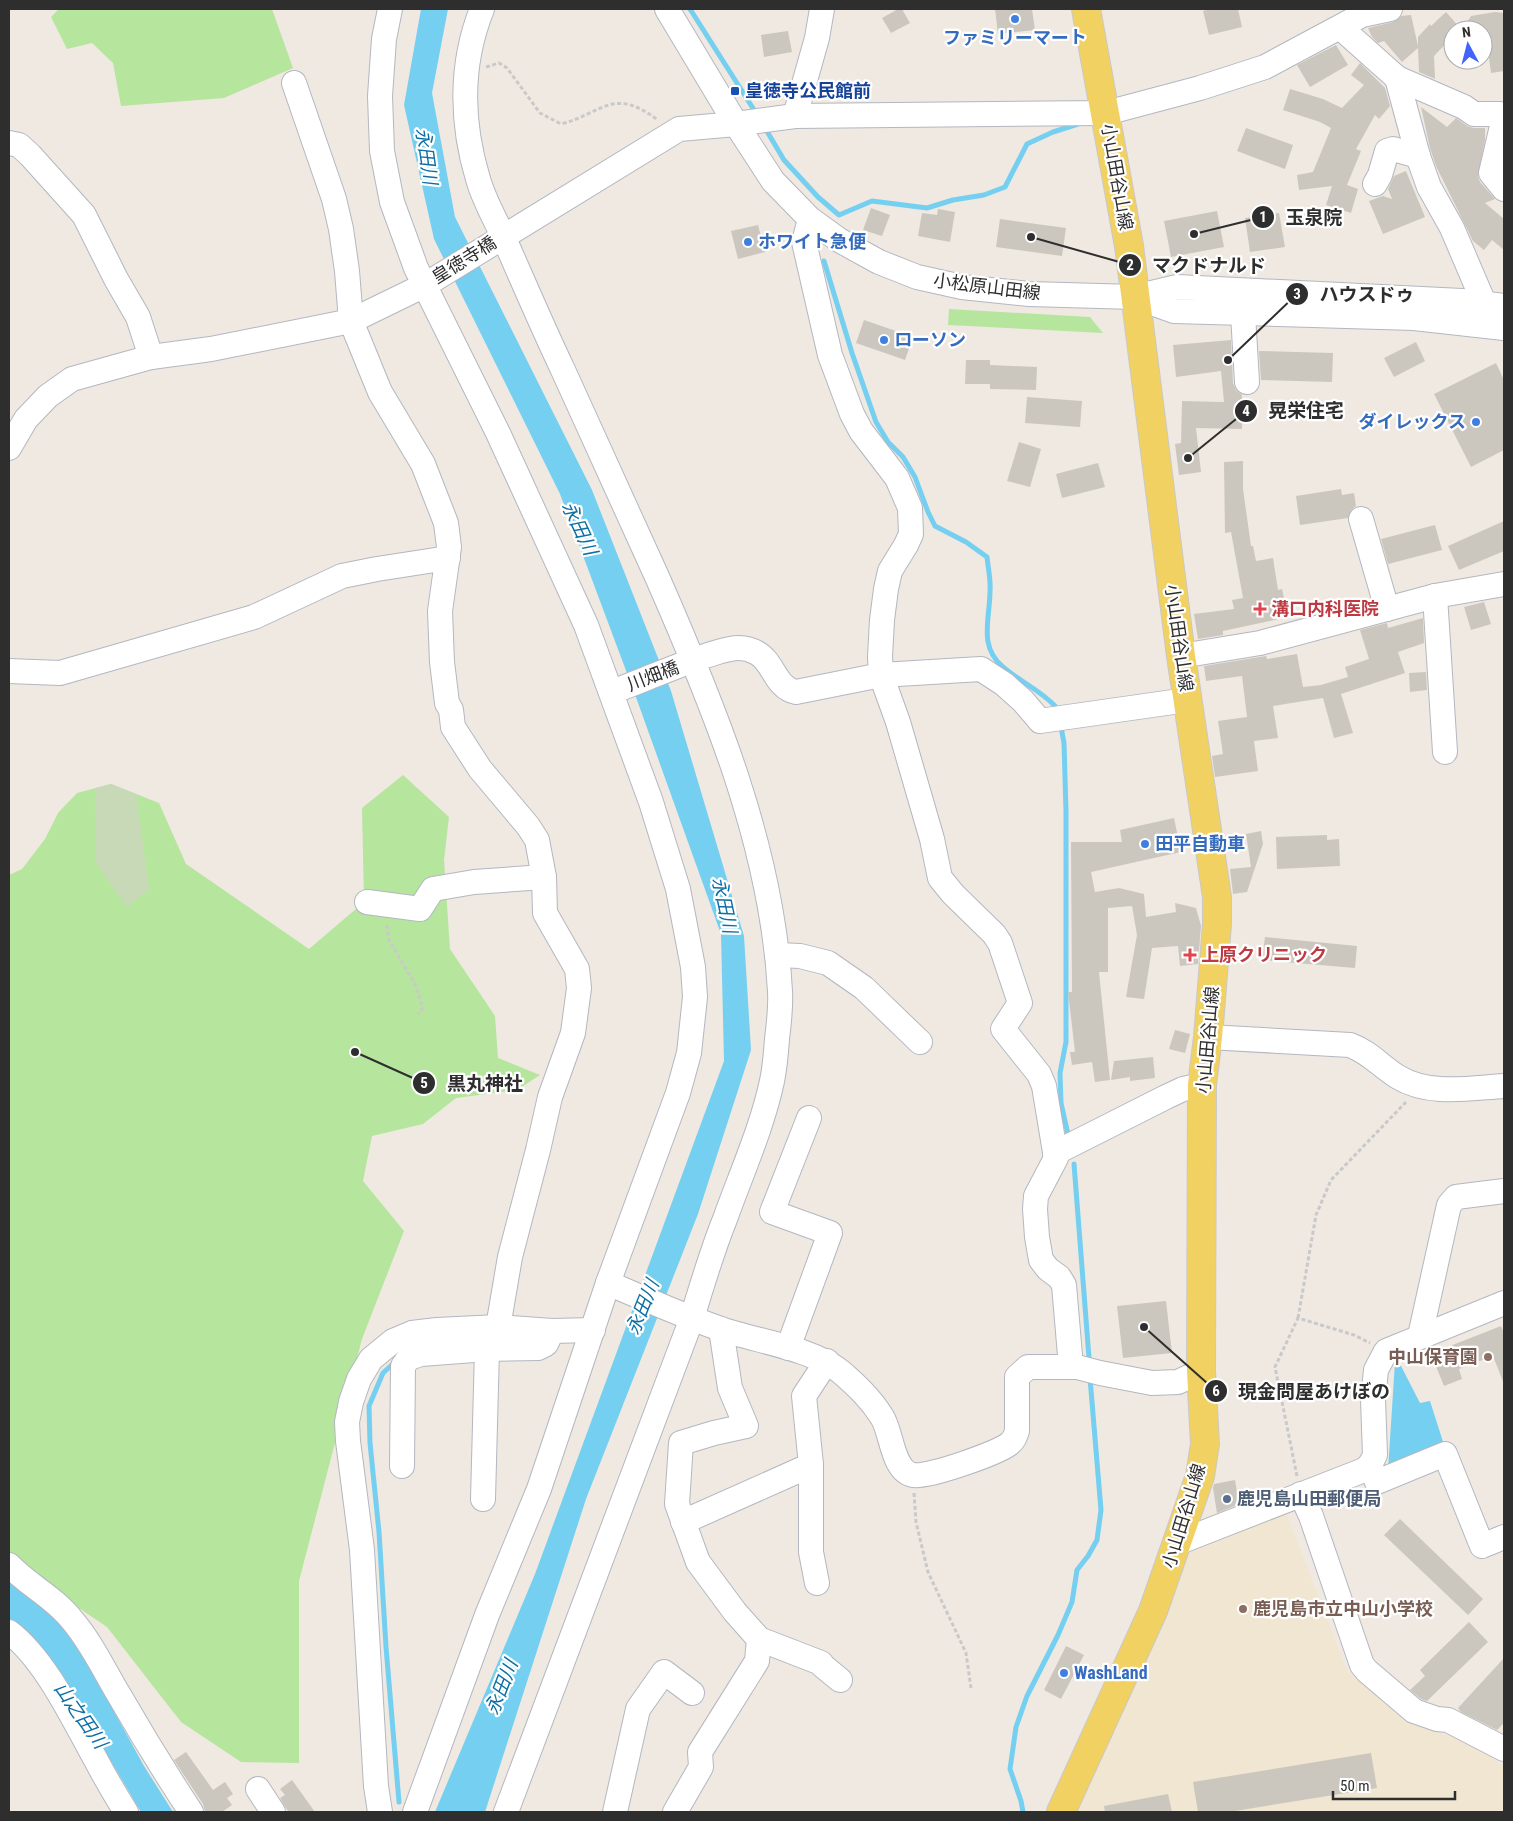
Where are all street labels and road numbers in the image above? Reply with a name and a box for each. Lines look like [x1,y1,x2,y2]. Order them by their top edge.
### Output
street label: 小山田谷山線 [1098,122,1137,232]
street label: 皇徳寺橋 [428,232,500,288]
street label: 小松原山田線 [932,270,1042,304]
street label: 小山田谷山線 [1162,583,1197,693]
street label: 川畑橋 [624,656,682,695]
street label: 小山田谷山線 [1192,985,1223,1095]
street label: 小山田谷山線 [1158,1461,1209,1571]

